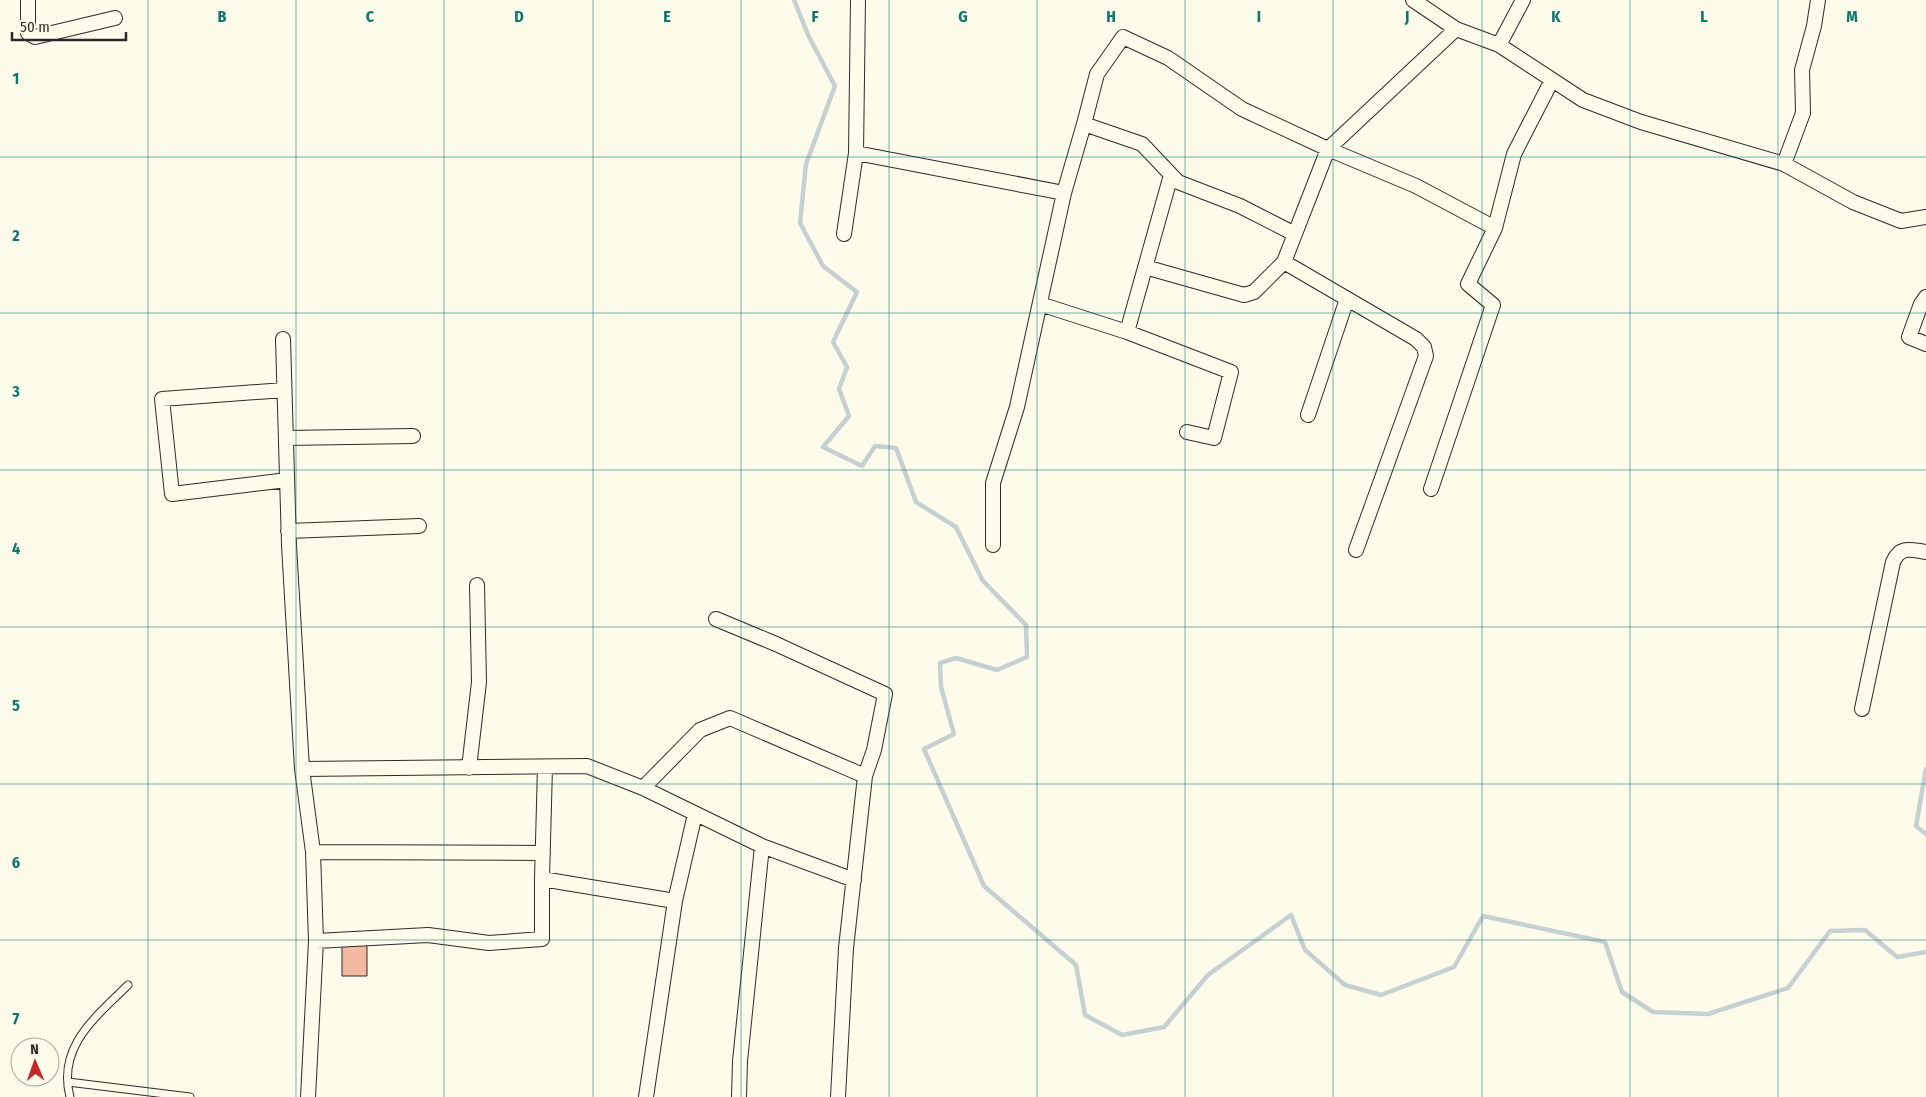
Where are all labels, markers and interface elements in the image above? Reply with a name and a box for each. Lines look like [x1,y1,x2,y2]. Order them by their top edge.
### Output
text: B [218,7,227,26]
text: C [366,7,375,26]
text: D [514,7,524,26]
text: E [663,7,671,26]
text: F [811,7,819,26]
text: G [958,7,968,26]
text: H [1106,7,1116,26]
text: I [1257,7,1261,26]
text: J [1404,7,1409,26]
text: K [1551,7,1561,26]
text: L [1700,7,1708,26]
text: M [1846,7,1858,26]
scale bar [12,10,126,42]
text: 50 m [20,18,50,36]
text: 1 [13,69,19,88]
text: 2 [11,226,20,245]
text: 3 [11,382,20,401]
text: 4 [12,539,20,558]
text: 5 [12,696,20,715]
text: 6 [12,853,20,872]
text: 7 [13,1009,20,1028]
north arrow [10,1037,60,1087]
text: N [30,1041,39,1058]

